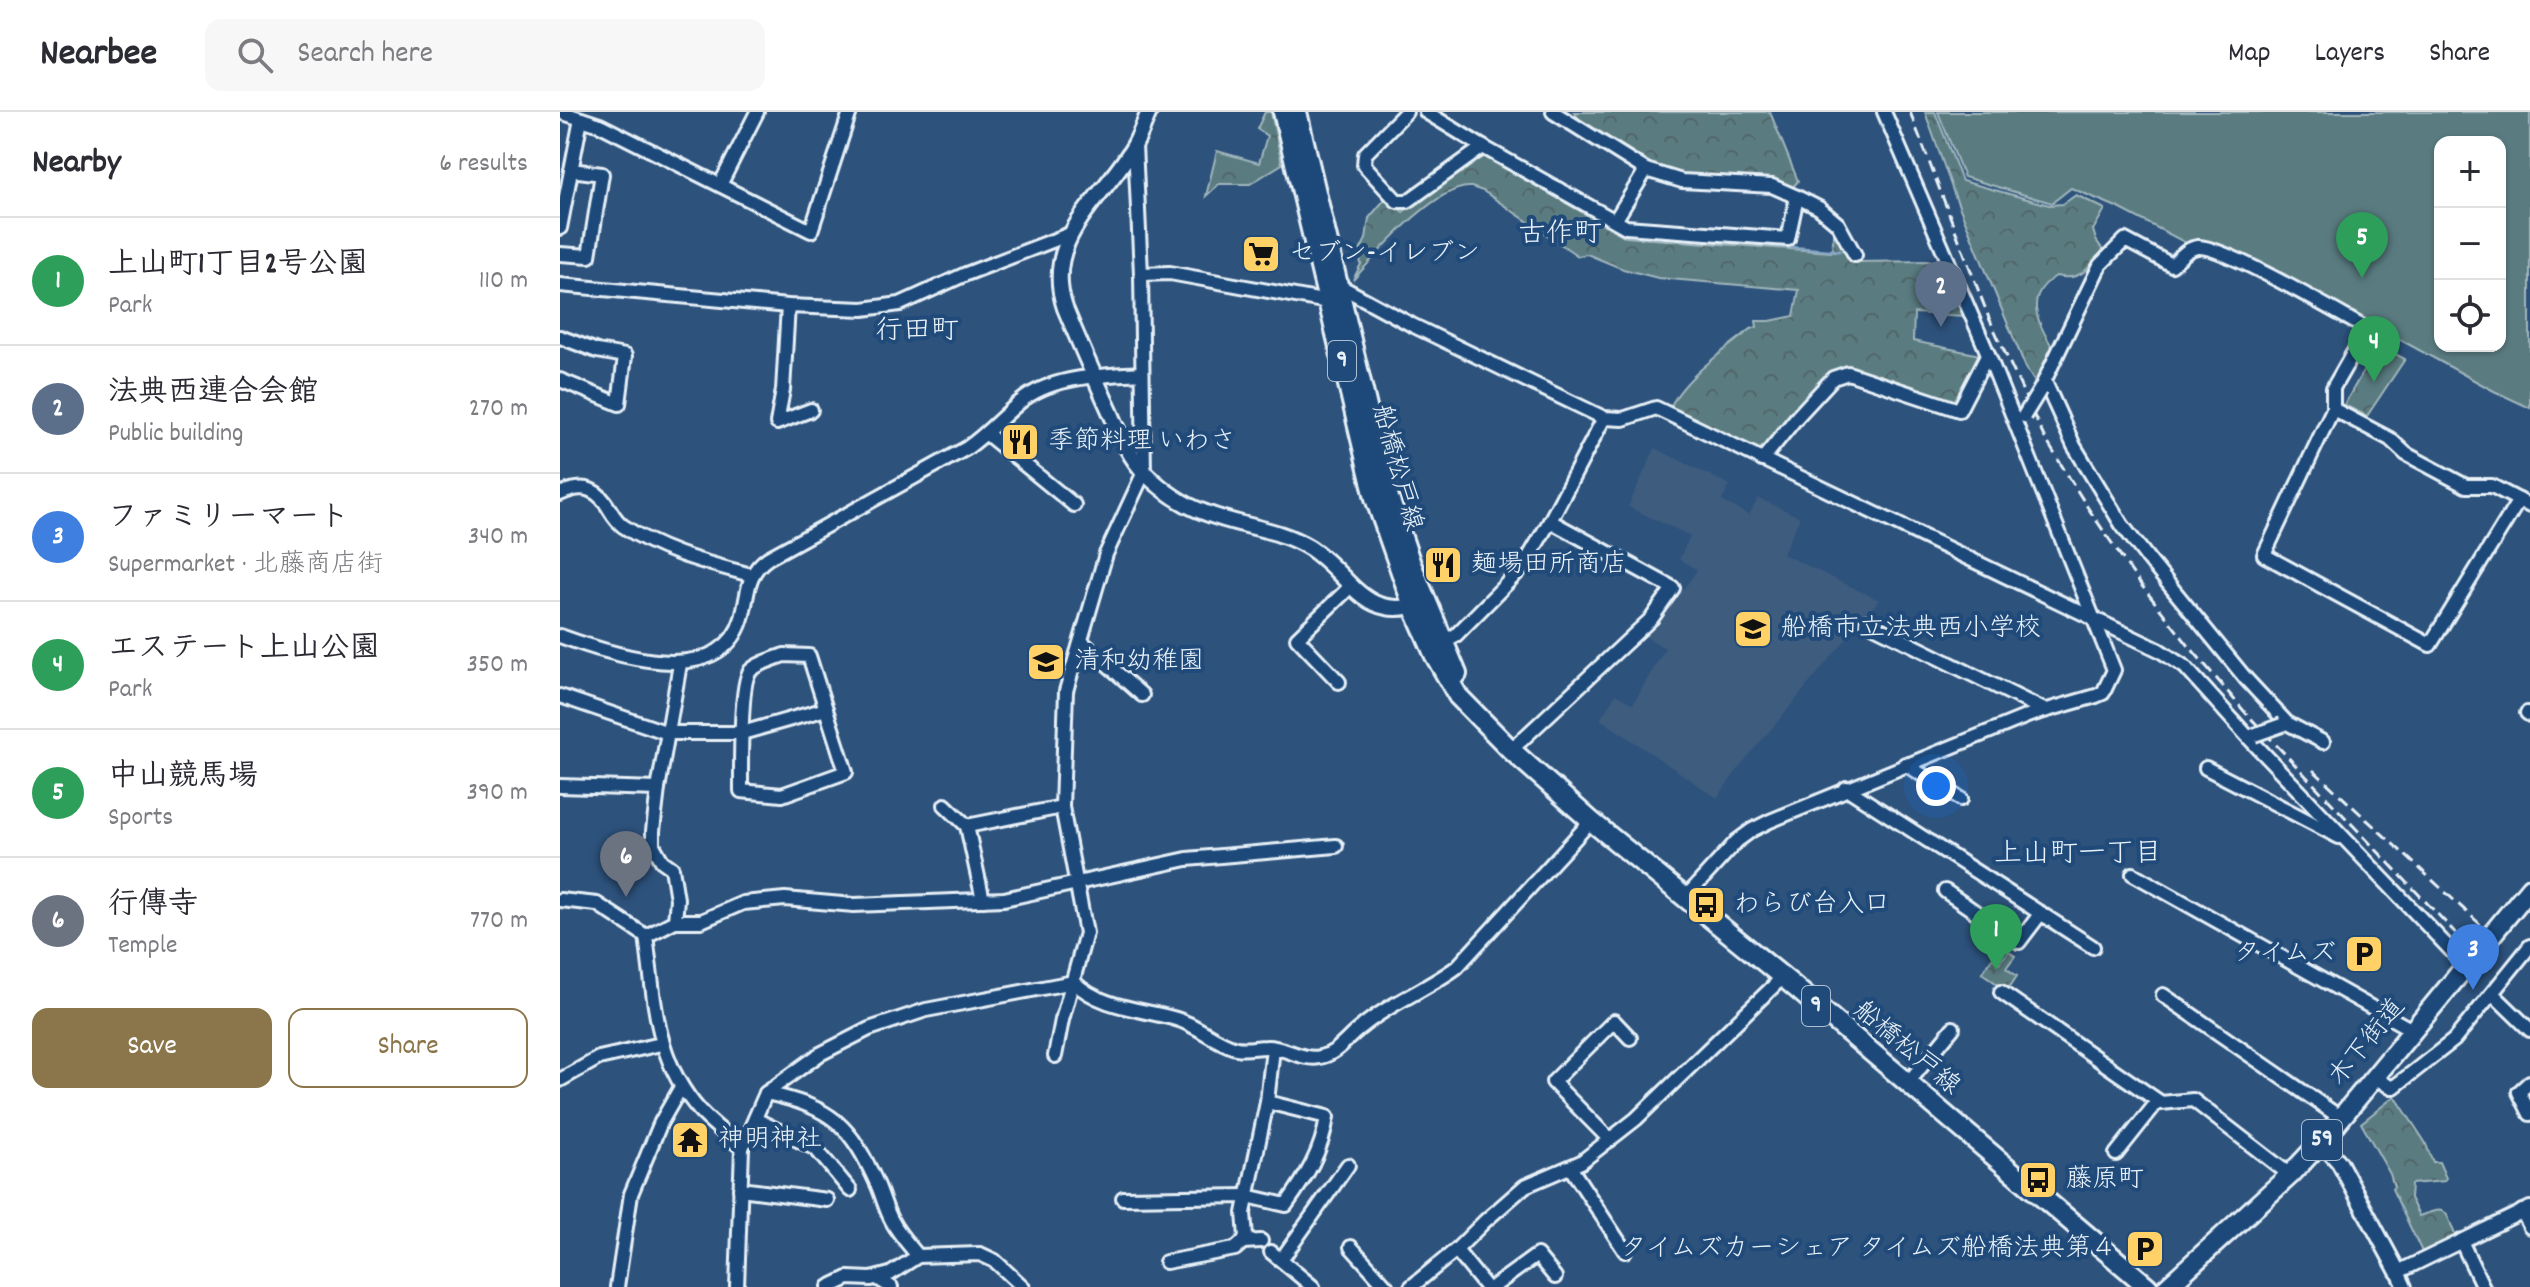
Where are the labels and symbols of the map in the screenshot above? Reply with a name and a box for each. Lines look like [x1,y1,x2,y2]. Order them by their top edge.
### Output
pin: 5 [2336,212,2388,278]
district label: 古作町 [1518,216,1602,256]
supermarket icon: セブン-イレブン [1240,233,1282,275]
place label: セブン-イレブン [1289,236,1480,273]
pin: 2 [1915,261,1967,327]
district label: 行田町 [875,313,959,353]
pin: 4 [2348,316,2400,382]
road number: 9 [1328,341,1356,381]
street label: 船橋松戸線 [1361,400,1431,536]
restaurant icon: 季節料理 いわさ [999,421,1041,463]
place label: 季節料理 いわさ [1048,424,1236,461]
restaurant icon: 麺場田所商店 [1422,544,1464,586]
place label: 麺場田所商店 [1471,547,1627,584]
school or university icon: 船橋市立法典西小学校 [1732,608,1774,650]
place label: 船橋市立法典西小学校 [1781,611,2041,648]
school or university icon: 清和幼稚園 [1025,641,1067,683]
place label: 清和幼稚園 [1074,644,1204,681]
your location [1916,766,1956,806]
pin: 6 [600,831,652,897]
district label: 上山町一丁目 [1994,836,2162,876]
bus stop icon: わらび台入口 [1685,884,1727,926]
place label: わらび台入口 [1734,887,1890,924]
pin: 1 [1970,904,2022,970]
pin: 3 [2447,924,2499,990]
parking icon: タイムズ [2343,933,2385,975]
place label: タイムズ [2234,936,2336,973]
road number: 9 [1802,986,1830,1026]
street label: 木下街道 [2321,991,2415,1095]
street label: 船橋松戸線 [1844,993,1968,1105]
temple icon: 神明神社 [669,1119,711,1161]
road number: 59 [2302,1120,2342,1160]
place label: 神明神社 [718,1122,822,1159]
bus stop icon: 藤原町 [2017,1159,2059,1201]
place label: 藤原町 [2066,1162,2144,1199]
parking icon: タイムズカーシェア タイムズ船橋法典第４ [2124,1228,2166,1270]
place label: タイムズカーシェア タイムズ船橋法典第４ [1621,1231,2117,1268]

